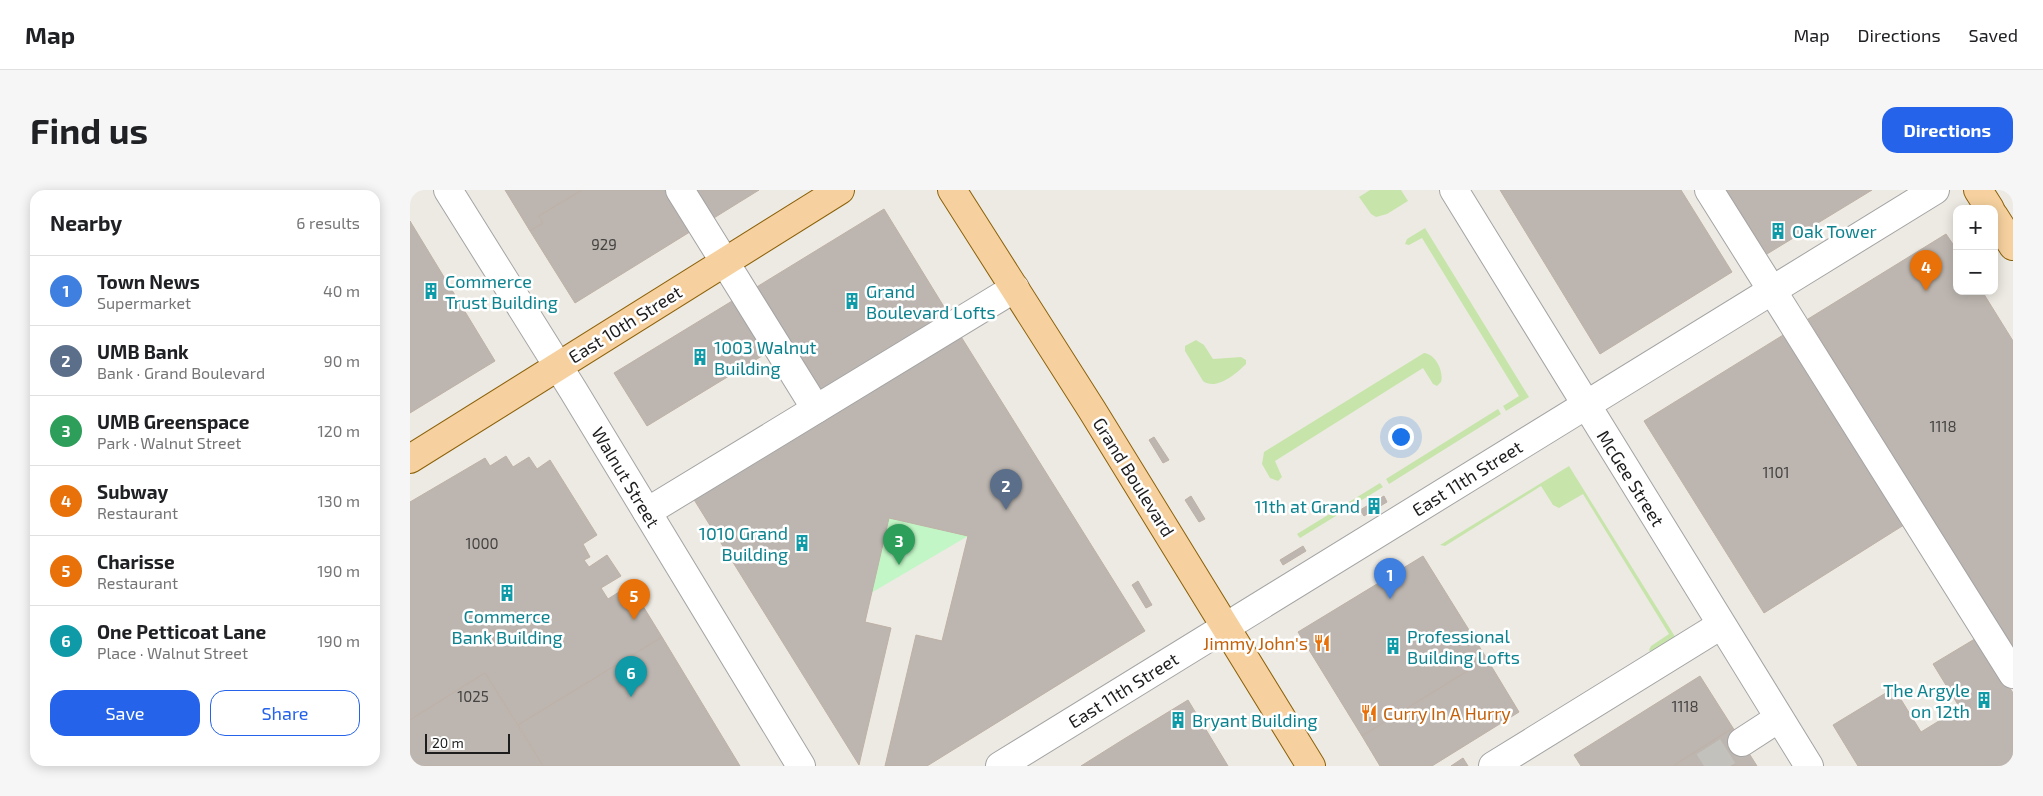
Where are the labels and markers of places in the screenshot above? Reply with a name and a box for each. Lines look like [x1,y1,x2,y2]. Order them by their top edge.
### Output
place label: Oak Tower [1792,220,1877,242]
building icon: Oak Tower [1768,221,1788,241]
pin: 4 [1910,250,1942,291]
place label: Commerce Trust Building [445,270,558,313]
place label: Grand Boulevard Lofts [866,280,996,323]
building icon: Commerce Trust Building [421,281,441,301]
building icon: Grand Boulevard Lofts [842,291,862,311]
place label: 1003 Walnut Building [714,336,816,379]
building icon: 1003 Walnut Building [690,347,710,367]
pin: 2 [990,469,1022,510]
place label: 11th at Grand [1254,495,1360,517]
building icon: 11th at Grand [1364,496,1384,516]
place label: 1010 Grand Building [699,522,788,565]
pin: 3 [883,524,915,565]
building icon: 1010 Grand Building [792,533,812,553]
pin: 1 [1374,558,1406,599]
pin: 5 [618,579,650,620]
building icon: Commerce Bank Building [497,583,517,603]
place label: Commerce Bank Building [451,605,563,648]
place label: Professional Building Lofts [1407,625,1520,668]
place label: Jimmy John's [1203,632,1308,654]
restaurant icon: Jimmy John's [1312,633,1332,653]
building icon: Professional Building Lofts [1383,636,1403,656]
pin: 6 [615,656,647,697]
place label: The Argyle on 12th [1883,679,1970,722]
building icon: The Argyle on 12th [1974,690,1994,710]
place label: Curry In A Hurry [1383,702,1511,724]
restaurant icon: Curry In A Hurry [1359,703,1379,723]
place label: Bryant Building [1192,709,1318,731]
building icon: Bryant Building [1168,710,1188,730]

